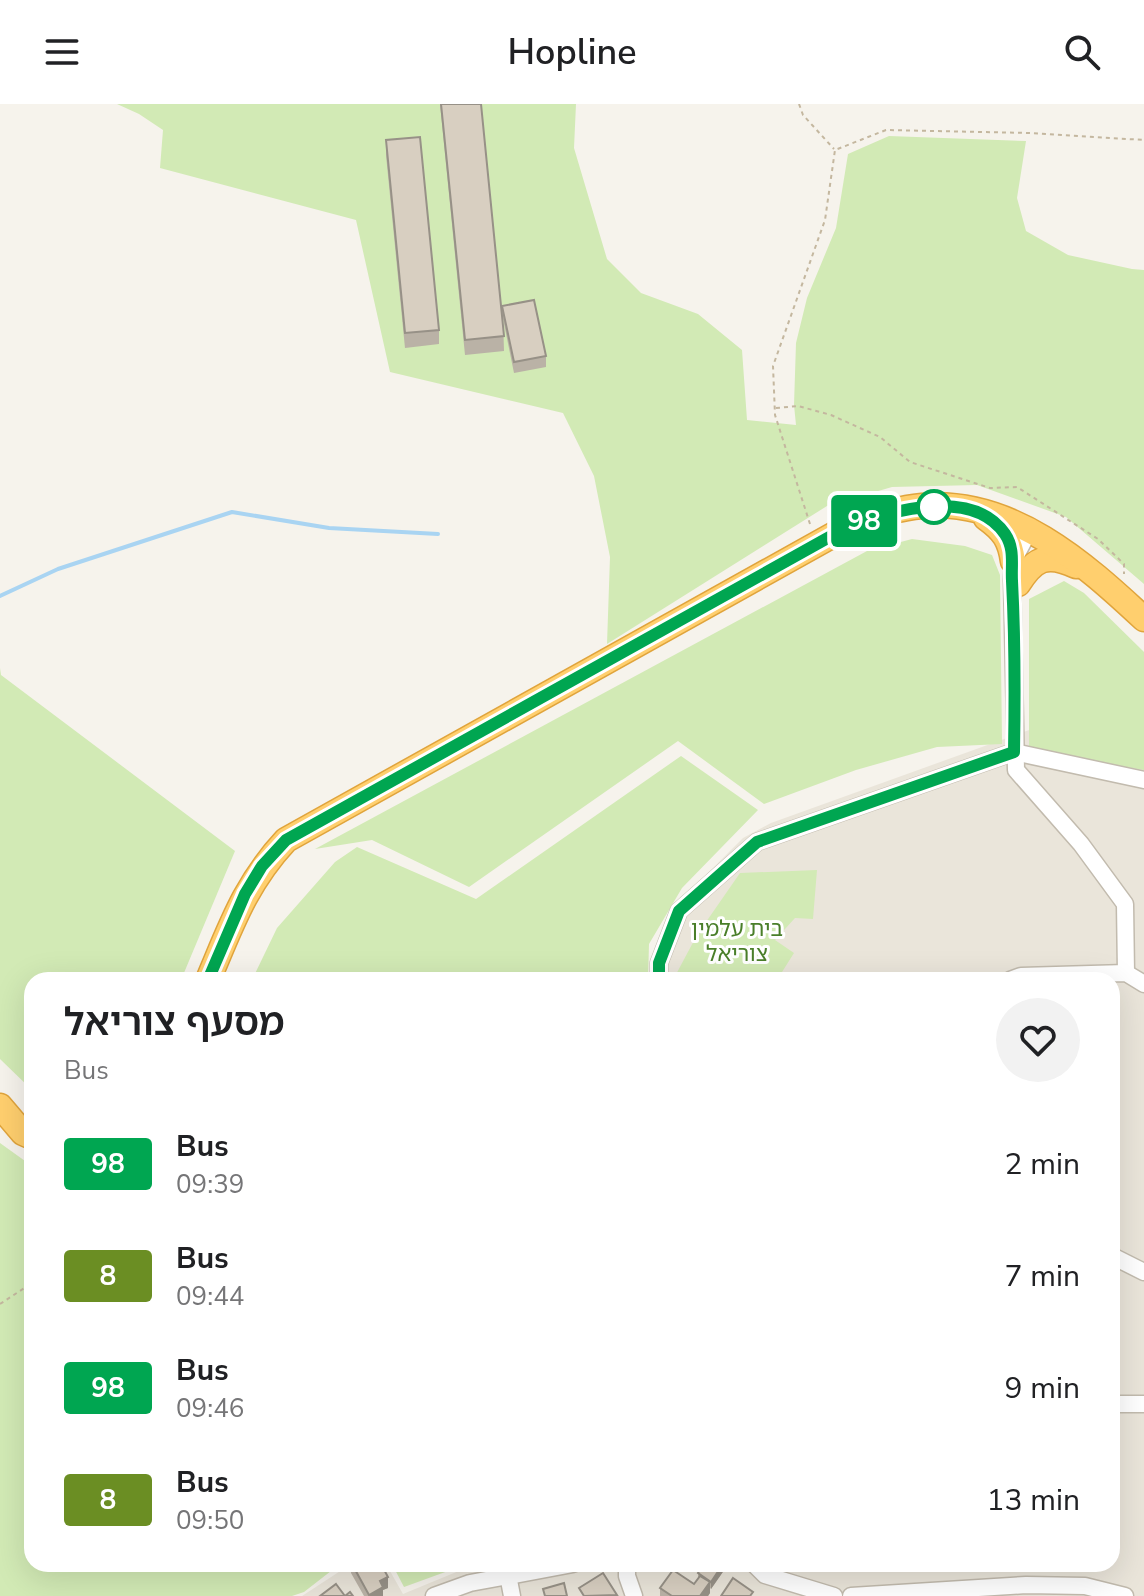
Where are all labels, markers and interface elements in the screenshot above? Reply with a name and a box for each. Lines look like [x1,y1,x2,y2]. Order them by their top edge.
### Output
text: Hopline [507,28,637,77]
icon: menu [40,30,84,74]
icon: search [1060,30,1104,74]
unlabelled marker [917,490,951,524]
line badge: 98 [828,495,900,547]
text: 98 [847,502,881,540]
park label: בית עלמין צוריאל [691,914,783,969]
text: מסעף צוריאל [64,997,284,1048]
button: heart [996,998,1080,1082]
text: Bus [64,1053,109,1088]
text: Bus [176,1126,229,1167]
text: 2 min [1005,1144,1080,1185]
text: 98 [91,1145,125,1183]
text: 09:39 [176,1167,244,1202]
text: Bus [176,1238,229,1279]
text: 7 min [1005,1256,1080,1297]
text: 8 [100,1257,116,1295]
text: 09:44 [176,1279,244,1314]
text: Bus [176,1350,229,1391]
text: 9 min [1005,1368,1080,1409]
text: 98 [91,1369,125,1407]
text: 09:46 [176,1391,244,1426]
text: Bus [176,1462,229,1503]
text: 13 min [987,1480,1080,1521]
text: 8 [100,1481,116,1519]
text: 09:50 [176,1503,244,1538]

